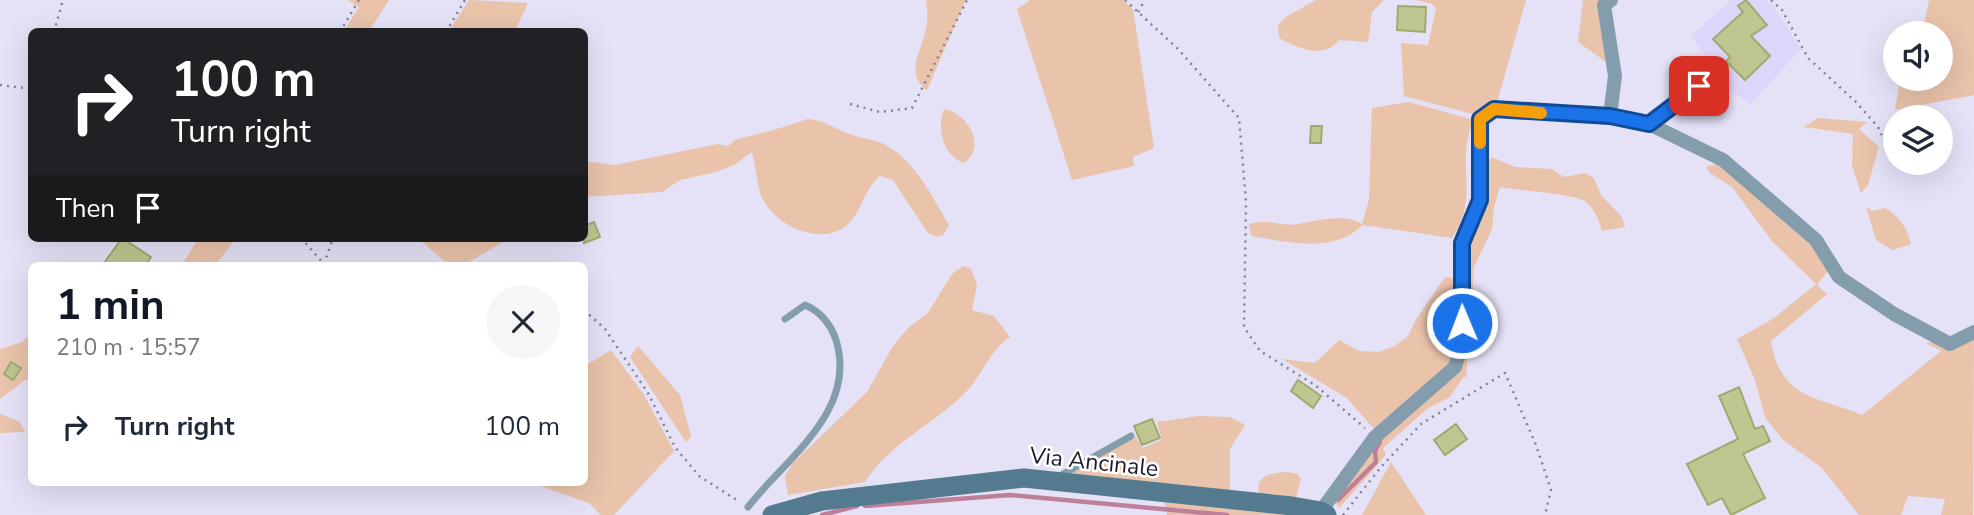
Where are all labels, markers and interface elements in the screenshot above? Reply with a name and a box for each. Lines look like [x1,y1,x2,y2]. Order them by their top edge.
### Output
map controls [1883,21,1953,175]
button: sound [1883,21,1953,91]
text: 100 m [171,46,315,113]
icon: right [56,56,147,147]
pin [1669,56,1729,116]
icon: arrive [1680,67,1718,105]
button: layers [1883,105,1953,175]
text: Turn right [171,110,311,153]
icon: arrive [129,189,167,227]
text: Then [56,191,115,226]
text: 1 min [56,277,165,334]
button: close [486,285,560,359]
position arrow [1425,286,1499,360]
text: 210 m · 15:57 [56,332,201,363]
icon: right [56,408,94,446]
text: Turn right [115,409,234,444]
text: 100 m [484,409,560,444]
street label: Via Ancinale [1027,440,1160,484]

